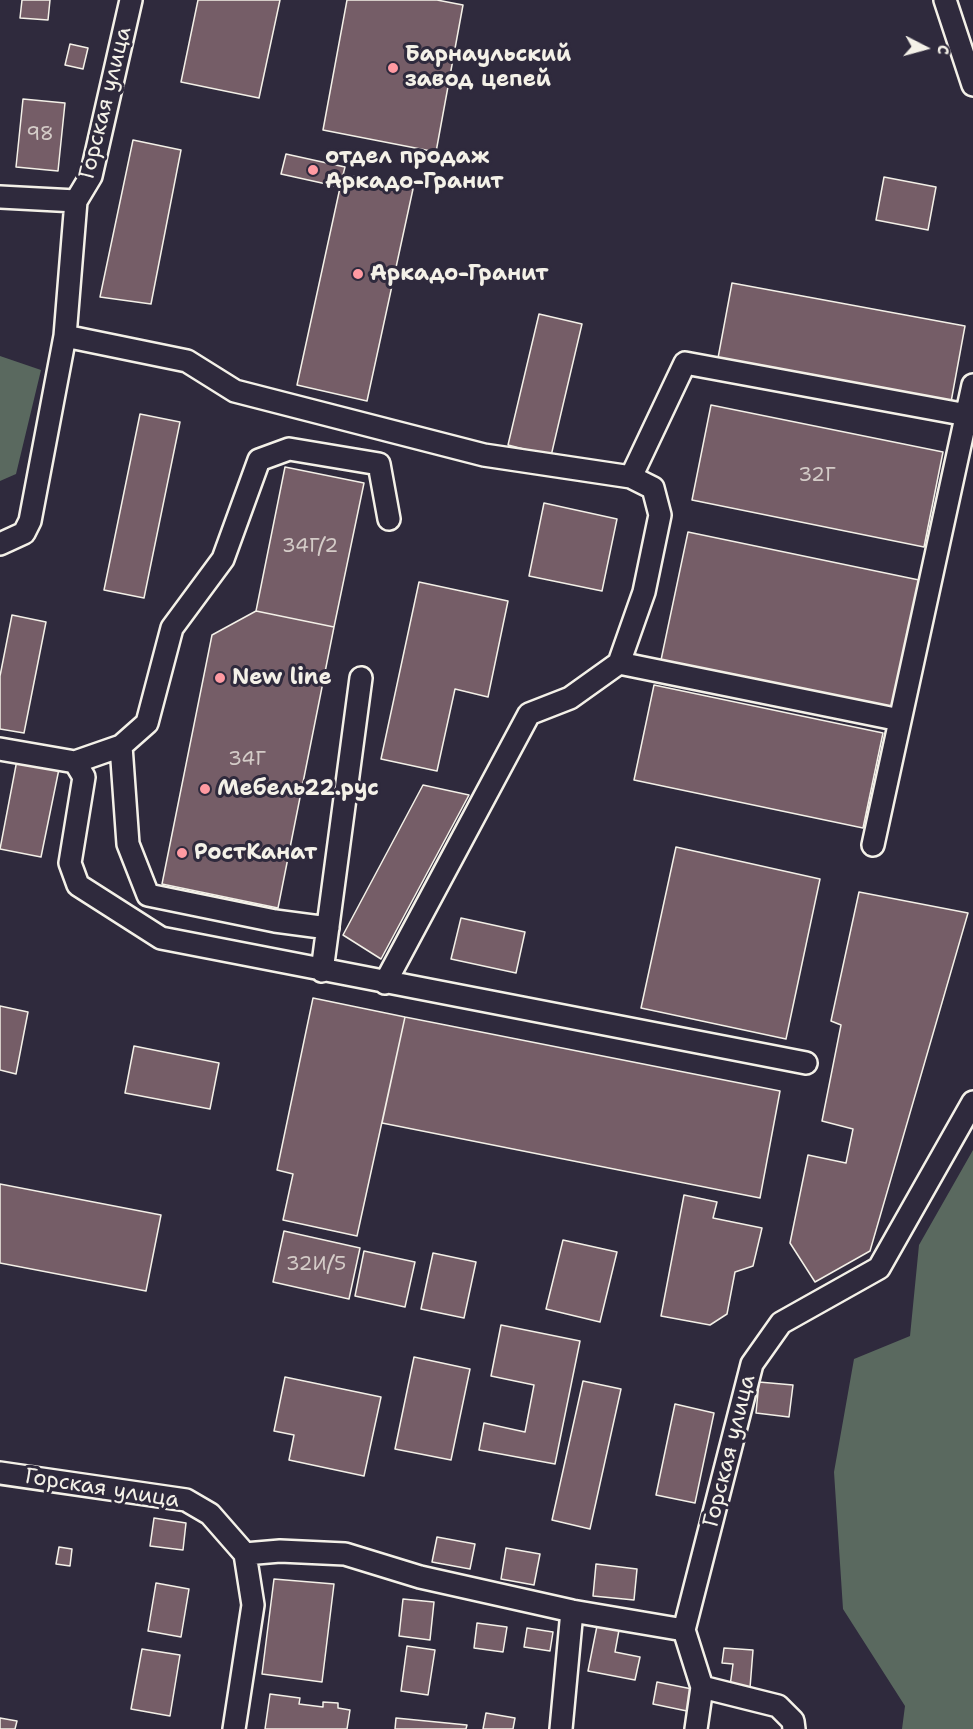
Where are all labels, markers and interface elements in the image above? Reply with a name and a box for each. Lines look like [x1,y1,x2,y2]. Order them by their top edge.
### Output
north arrow [895,18,955,78]
street label: Горская улица [74,24,138,182]
place label: Барнаульский завод цепей [405,42,571,94]
text: С [932,44,954,56]
marker: Барнаульский завод цепей [386,61,400,75]
house number: 98 [26,123,54,147]
place label: отдел продаж Аркадо-Гранит [325,144,503,196]
marker: отдел продаж Аркадо-Гранит [306,163,320,177]
place label: Аркадо-Гранит [370,261,548,287]
marker: Аркадо-Гранит [351,267,365,281]
house number: 32Г [798,464,836,488]
house number: 34Г/2 [282,535,338,559]
place label: New line [232,665,332,691]
marker: New line [213,671,227,685]
house number: 34Г [228,748,266,772]
place label: Мебель22.рус [217,776,379,802]
marker: Мебель22.рус [198,782,212,796]
place label: РостКанат [194,840,317,866]
marker: РостКанат [175,846,189,860]
house number: 32И/5 [286,1253,346,1277]
street label: Горская улица [698,1372,762,1530]
street label: Горская улица [23,1464,181,1514]

